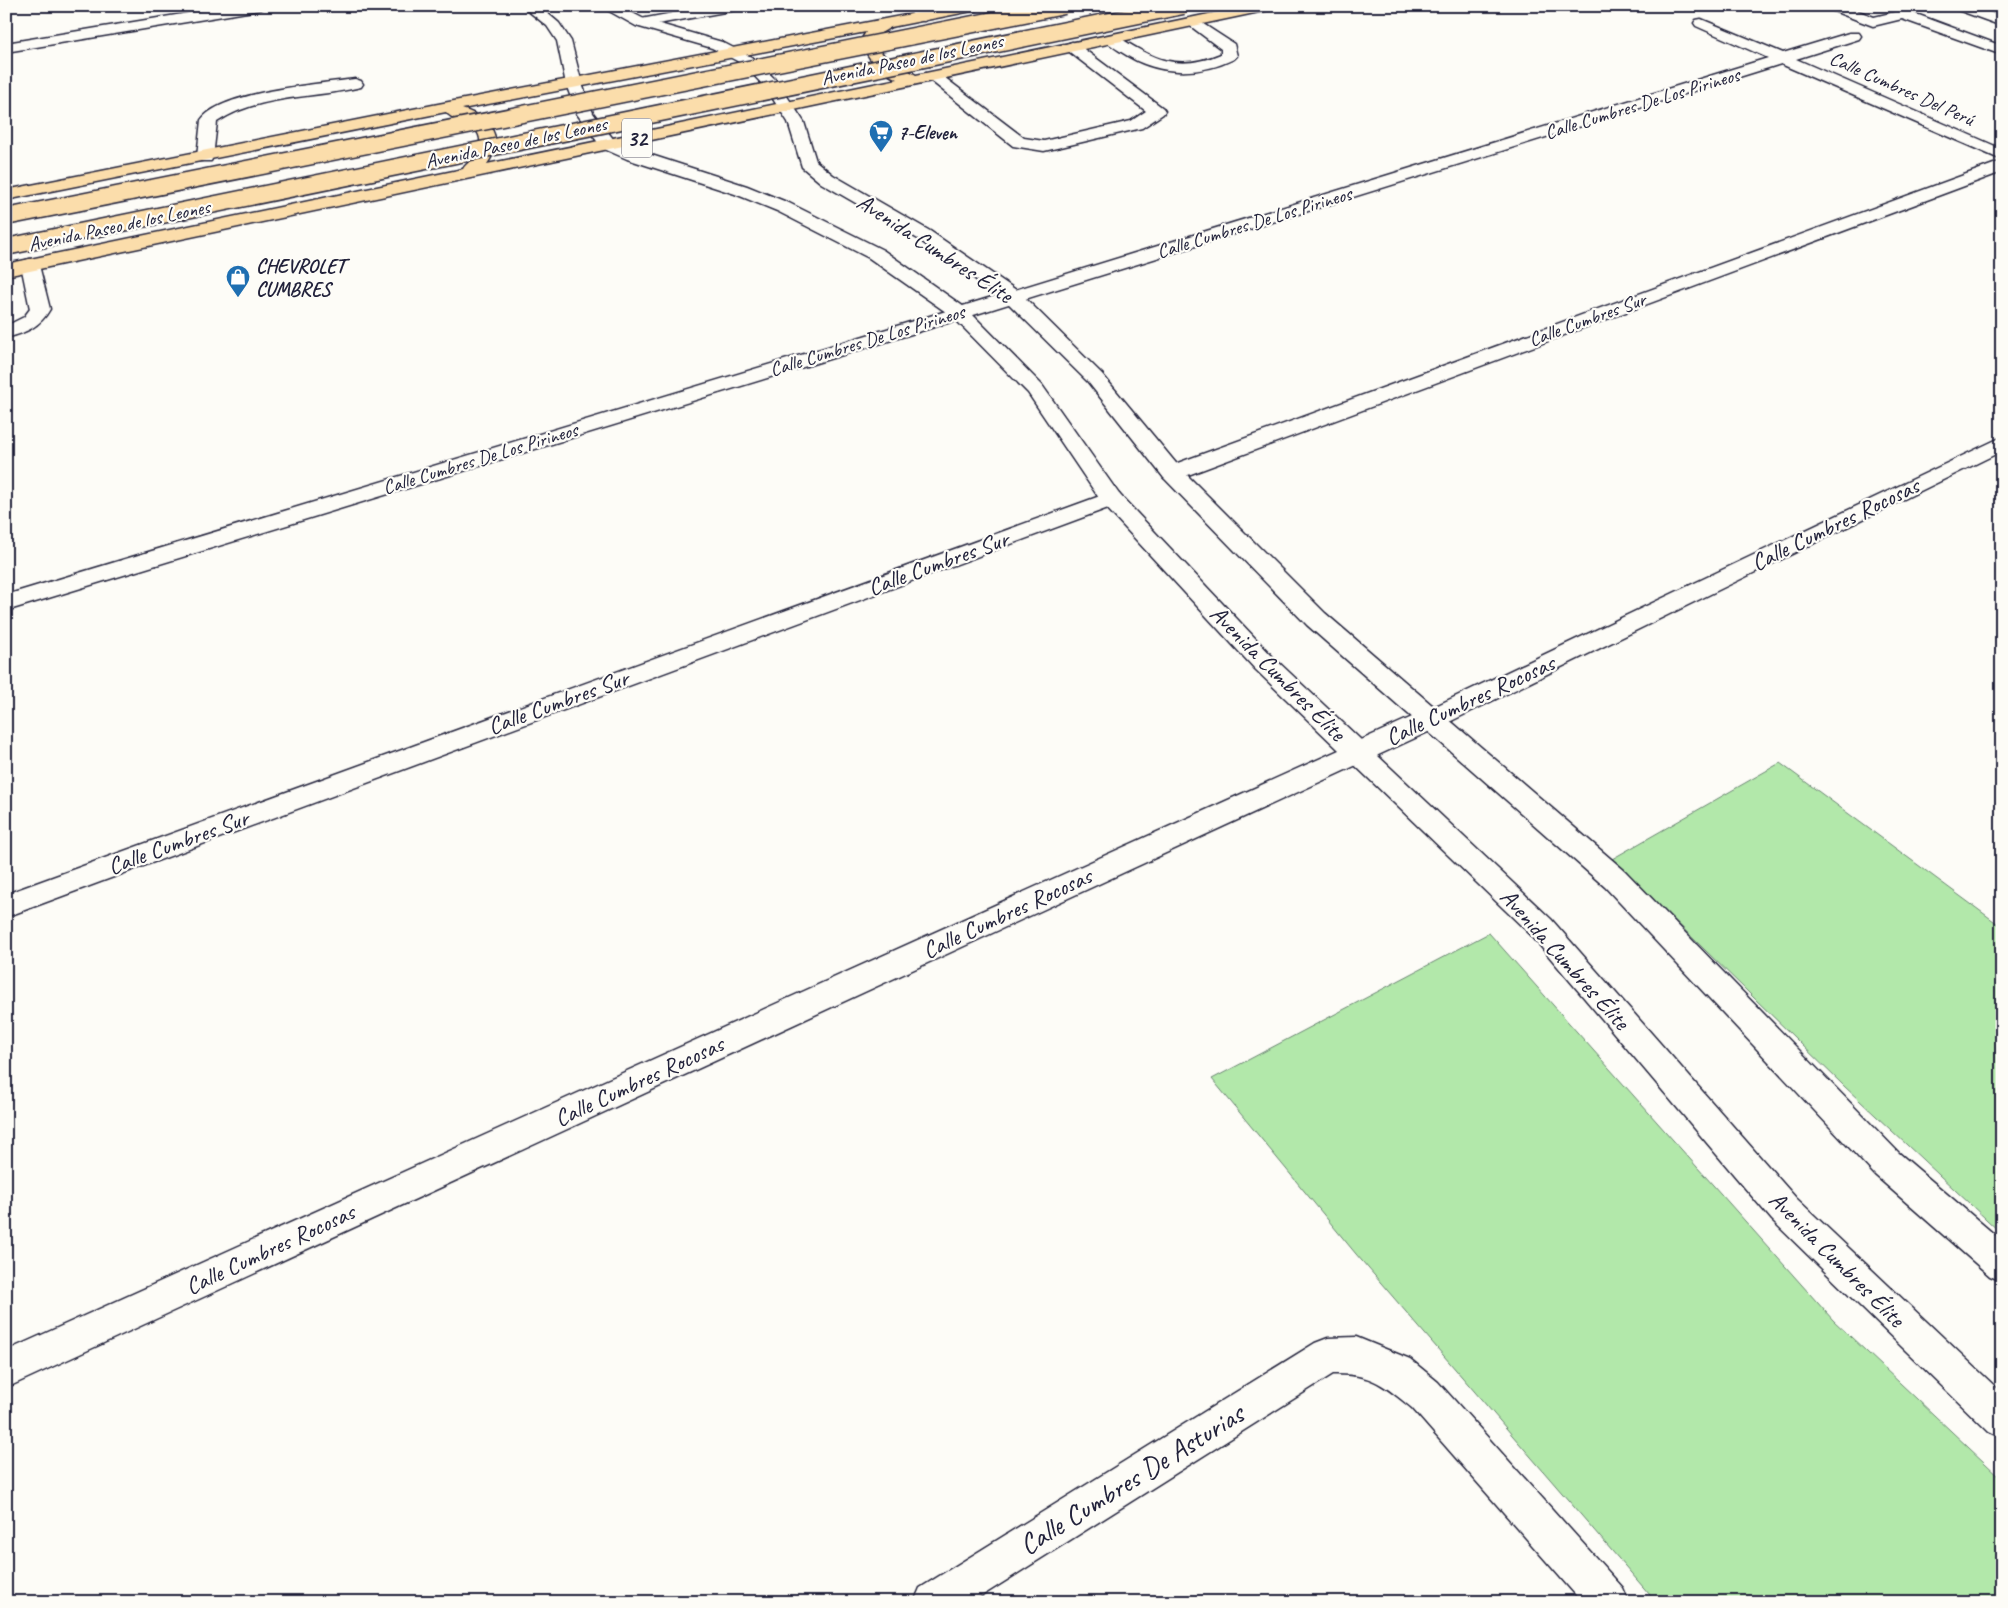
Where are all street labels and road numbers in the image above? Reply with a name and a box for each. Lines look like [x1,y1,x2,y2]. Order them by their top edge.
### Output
street label: Avenida Paseo de los Leones [819,28,1007,91]
street label: Calle Cumbres Del Perú [1826,46,1979,132]
street label: Calle Cumbres De Los Pirineos [1542,61,1745,145]
street label: Avenida Paseo de los Leones [423,111,611,174]
road number: 32 [622,119,652,158]
street label: Calle Cumbres De Los Pirineos [1154,180,1357,264]
street label: Avenida Cumbres Élite [851,186,1020,311]
street label: Avenida Paseo de los Leones [26,194,214,257]
street label: Calle Cumbres Sur [1525,286,1651,352]
street label: Calle Cumbres De Los Pirineos [767,298,970,382]
street label: Calle Cumbres De Los Pirineos [380,416,583,500]
street label: Calle Cumbres Rocosas [1746,470,1926,578]
street label: Calle Cumbres Sur [864,523,1015,602]
street label: Avenida Cumbres Élite [1204,599,1354,749]
street label: Calle Cumbres Rocosas [1381,647,1561,752]
street label: Calle Cumbres Sur [484,662,635,741]
street label: Calle Cumbres Sur [104,802,255,881]
street label: Calle Cumbres Rocosas [918,860,1098,965]
street label: Avenida Cumbres Élite [1494,882,1638,1037]
street label: Calle Cumbres Rocosas [550,1028,730,1133]
street label: Avenida Cumbres Élite [1763,1185,1913,1335]
street label: Calle Cumbres Rocosas [181,1196,361,1301]
street label: Calle Cumbres De Asturias [1012,1394,1253,1563]

